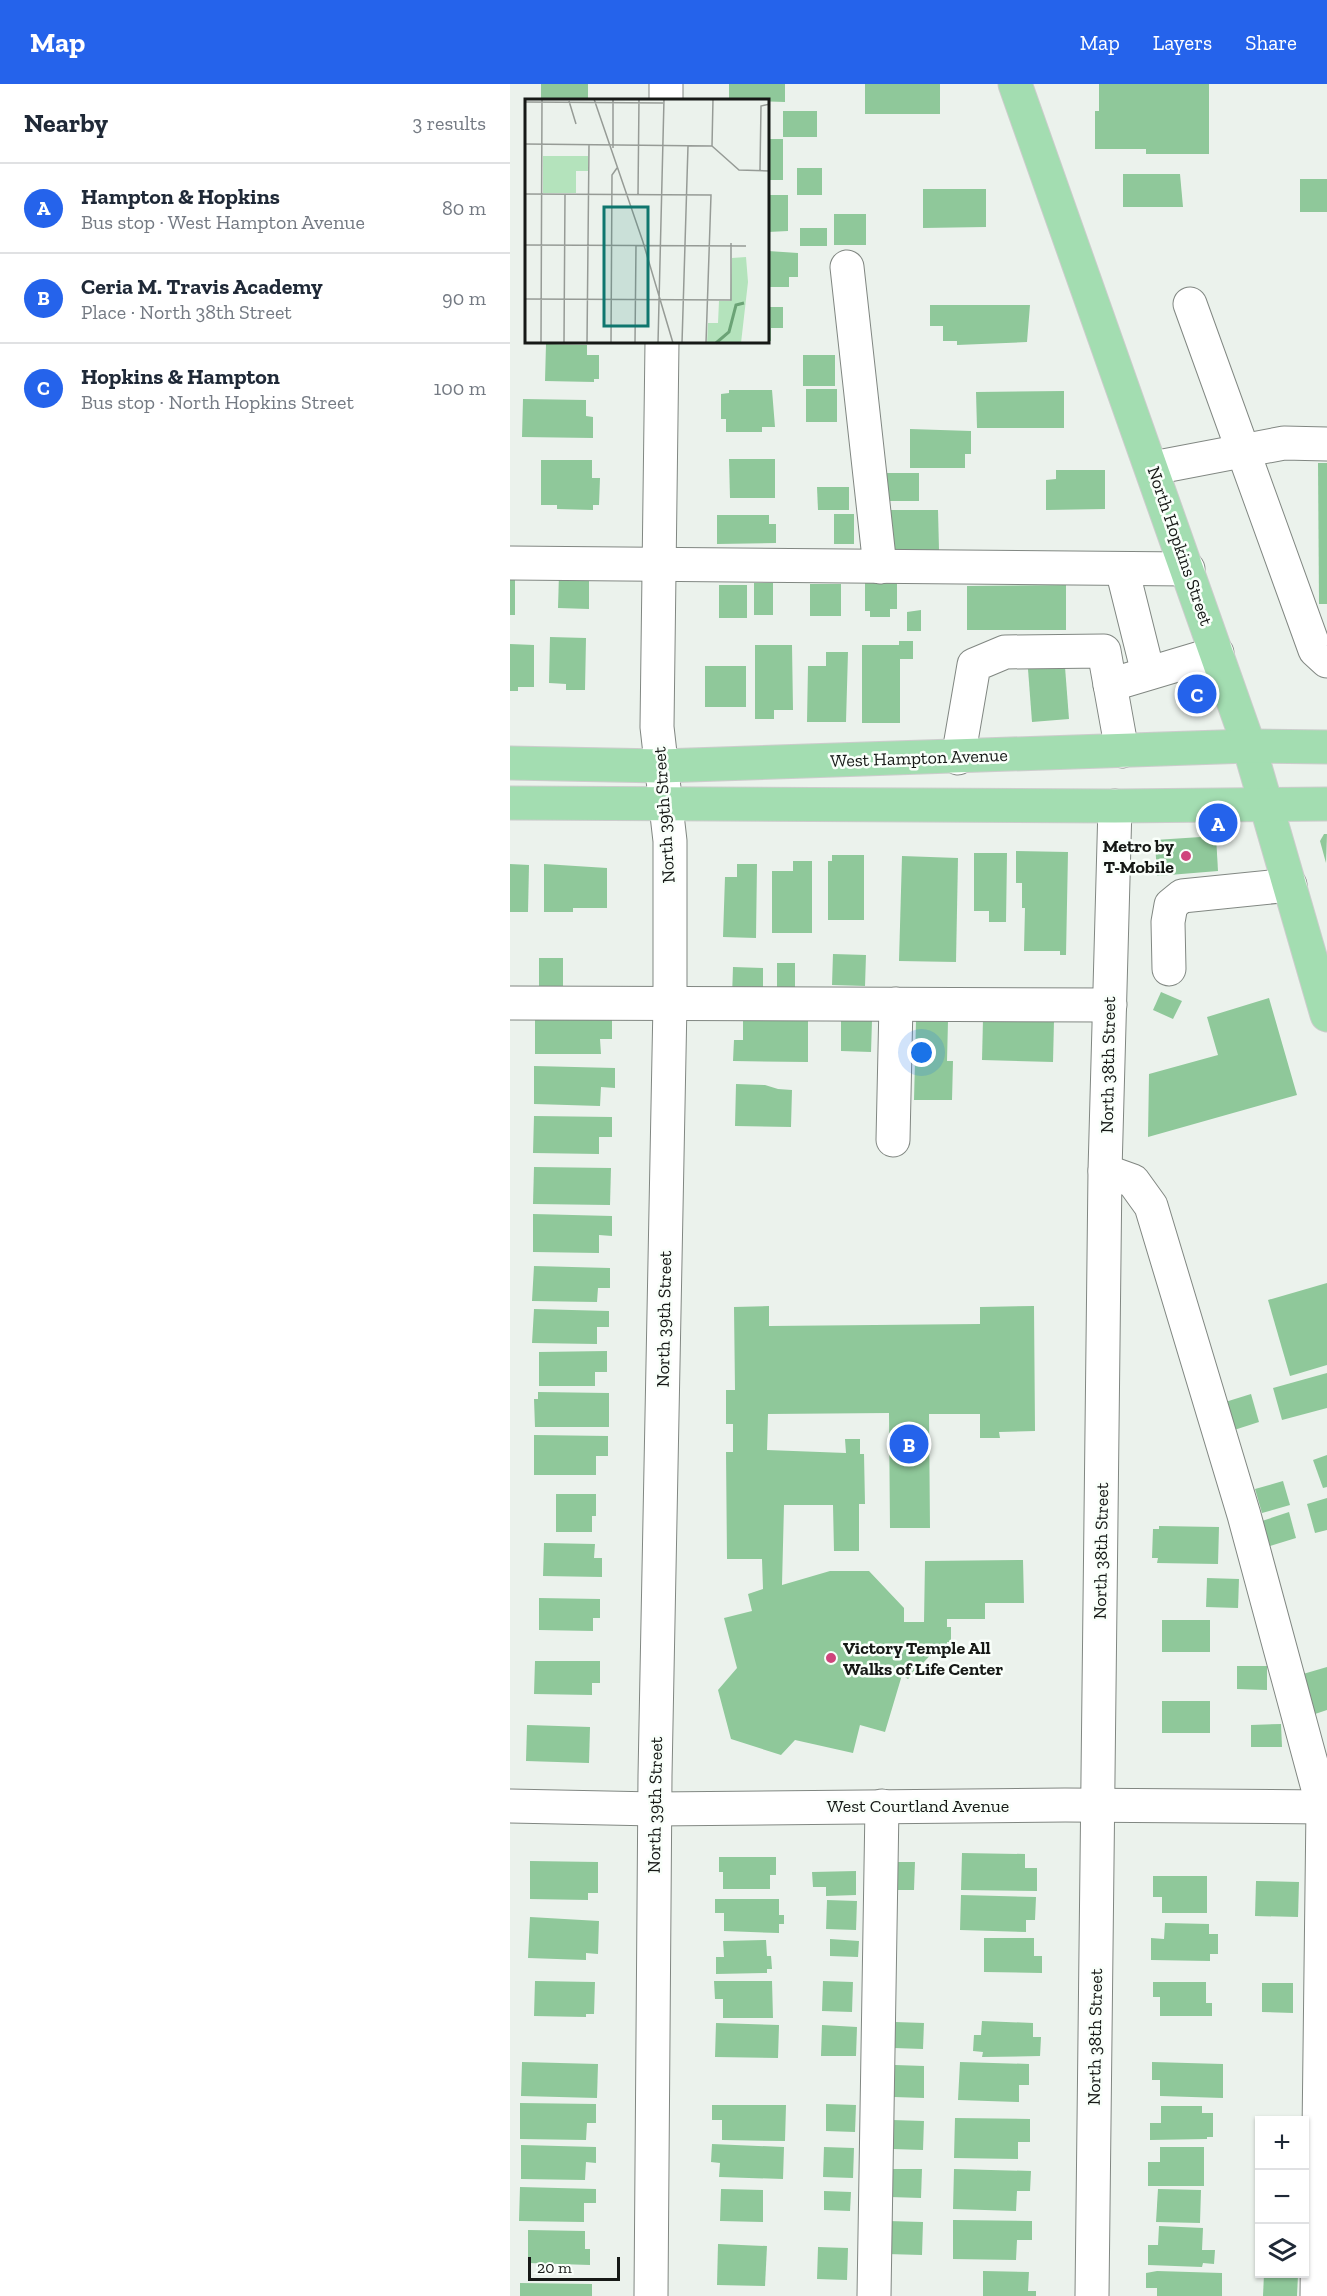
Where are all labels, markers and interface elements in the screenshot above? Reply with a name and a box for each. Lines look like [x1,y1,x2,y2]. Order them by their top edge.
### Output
text: Map [30,26,85,59]
text: Map [1080,30,1120,55]
text: Layers [1153,30,1212,55]
text: Share [1245,30,1297,55]
inset map [525,99,770,344]
text: Nearby [24,107,108,139]
text: 3 results [412,111,486,135]
text: Hampton & Hopkins [81,183,280,210]
text: A [37,196,50,220]
text: 80 m [442,196,486,220]
text: Bus stop · West Hampton Avenue [81,210,365,234]
text: Ceria M. Travis Academy [81,273,323,300]
text: B [37,286,50,310]
text: 90 m [442,286,486,310]
text: Place · North 38th Street [81,300,292,324]
text: Hopkins & Hampton [81,363,280,390]
text: C [37,376,50,400]
text: 100 m [433,376,486,400]
text: Bus stop · North Hopkins Street [81,390,354,414]
street label: North Hopkins Street [1142,464,1218,629]
pin: C [1178,672,1216,716]
street label: West Hampton Avenue [830,744,1008,772]
street label: North 39th Street [648,746,680,884]
pin: A [1198,800,1238,846]
place label: Metro by T-Mobile [1102,835,1174,878]
marker: Metro by T-Mobile [1179,849,1193,863]
street label: North 38th Street [1096,996,1120,1134]
your location [907,1038,936,1067]
street label: North 39th Street [652,1250,676,1388]
pin: B [890,1422,928,1466]
street label: North 38th Street [1089,1482,1113,1620]
place label: Victory Temple All Walks of Life Center [843,1637,1003,1680]
marker: Victory Temple All Walks of Life Center [824,1651,838,1665]
street label: North 39th Street [643,1736,667,1874]
street label: West Courtland Avenue [827,1795,1009,1817]
street label: North 38th Street [1083,1968,1107,2106]
map controls [1255,2116,1309,2278]
button: + [1255,2116,1309,2170]
button: − [1255,2170,1309,2224]
button: layers [1255,2224,1309,2278]
scale bar [528,2254,620,2282]
text: 20 m [537,2258,572,2277]

